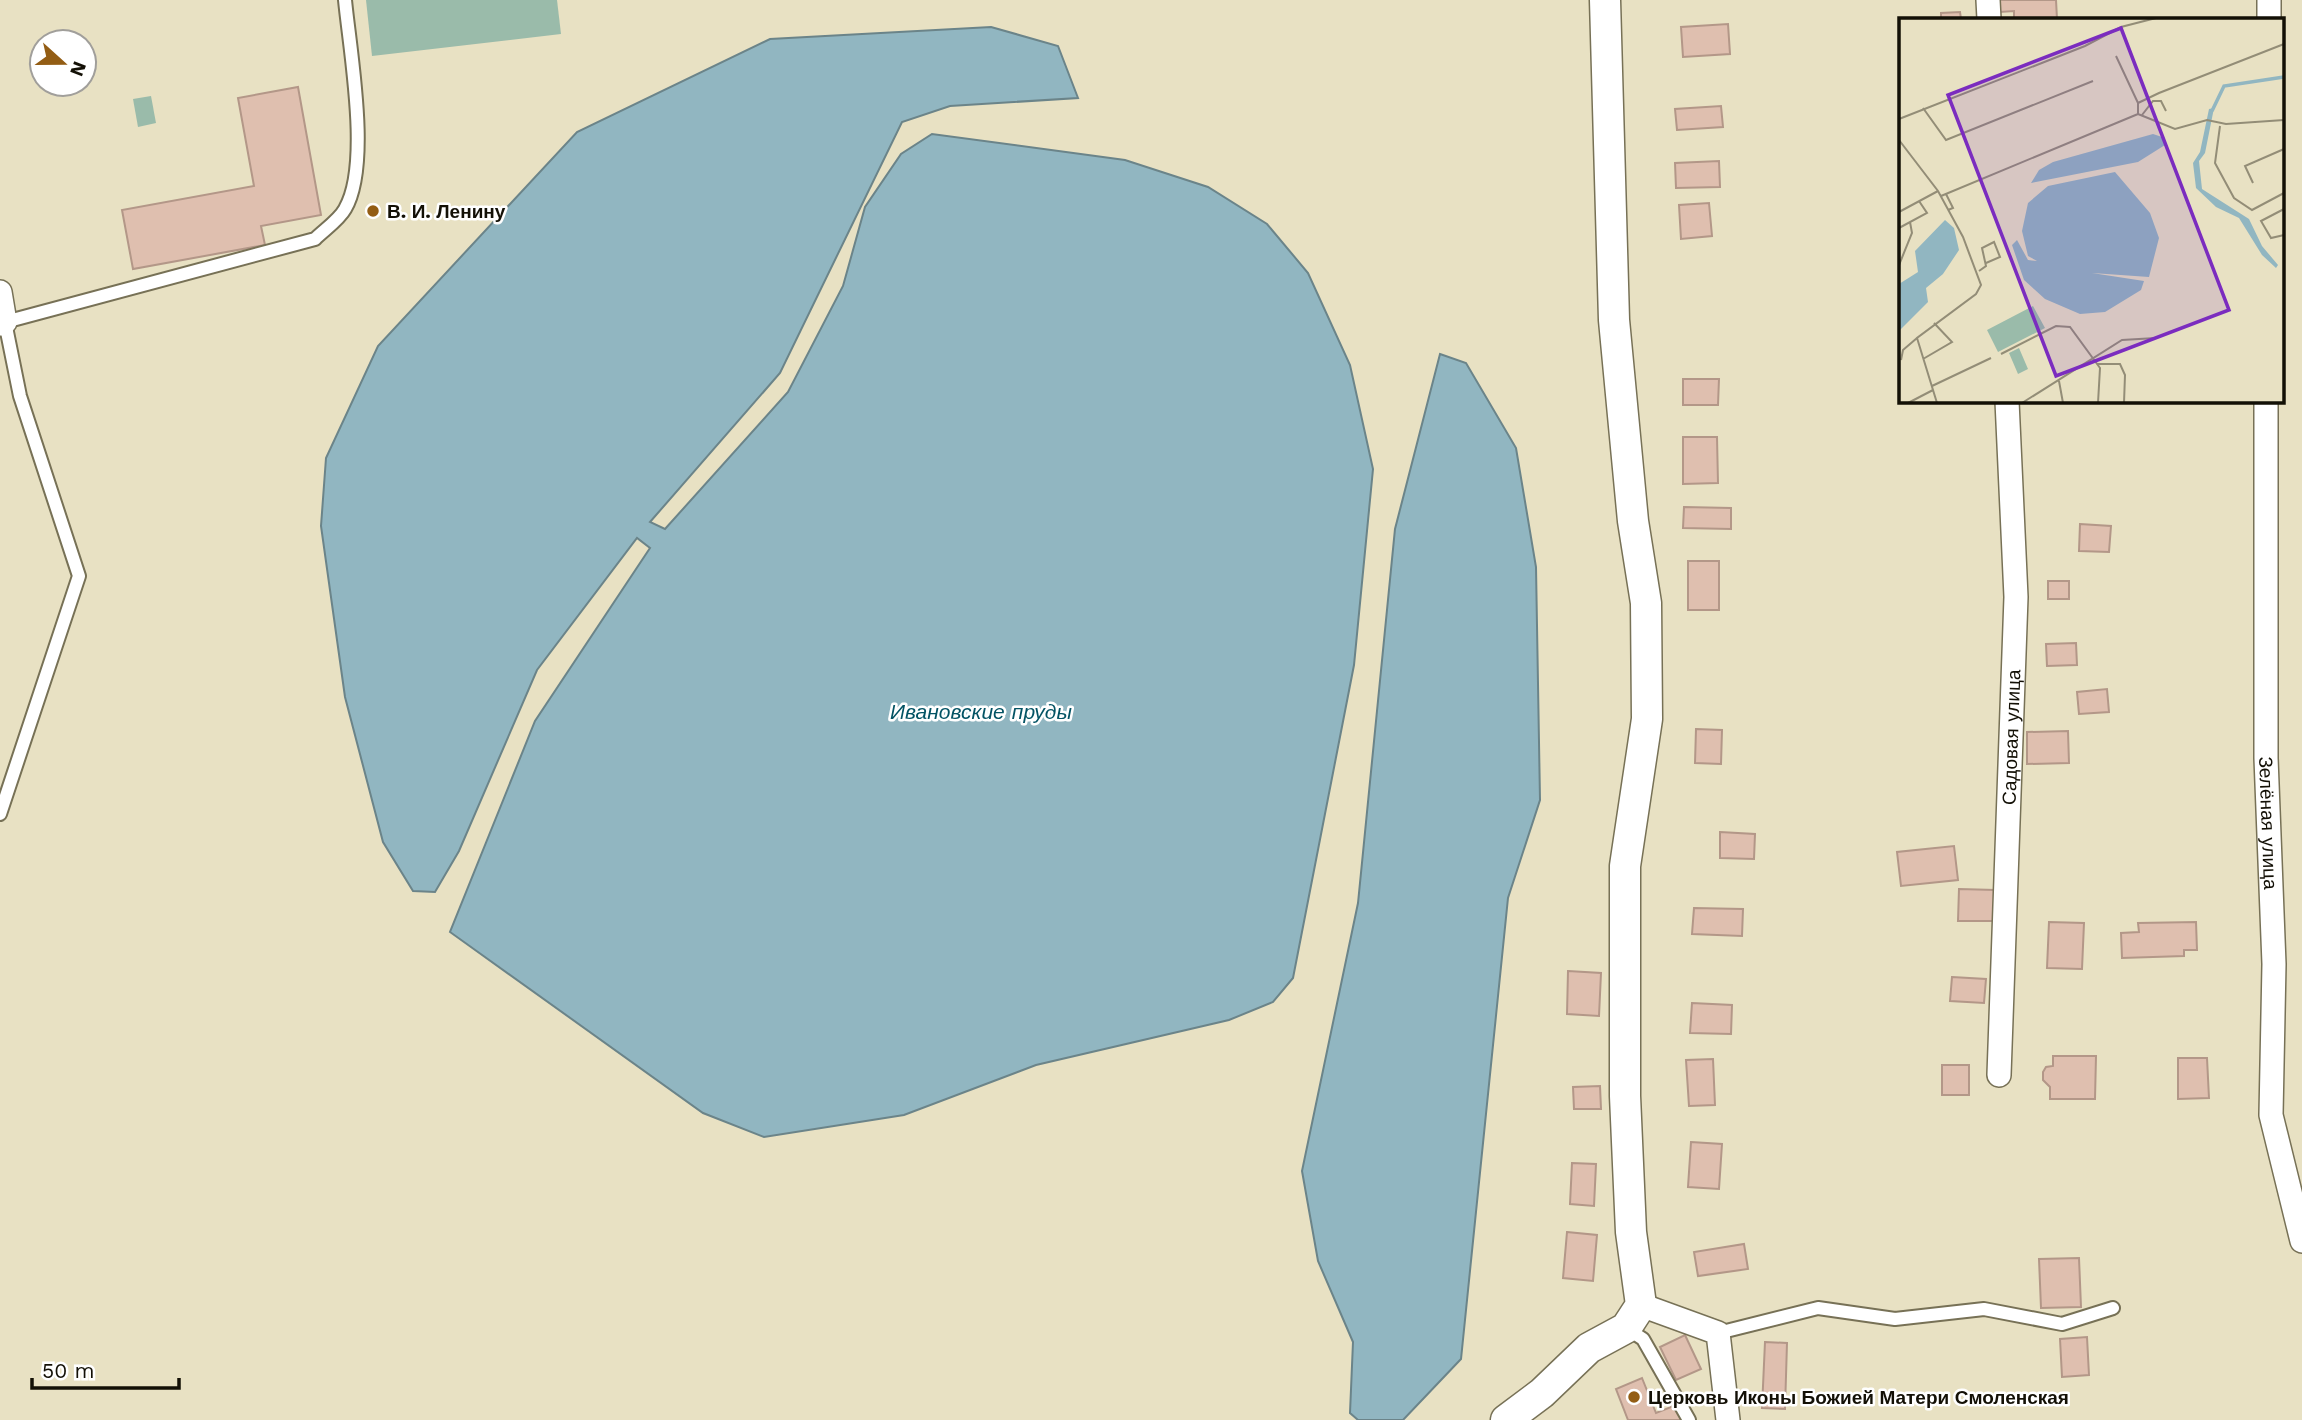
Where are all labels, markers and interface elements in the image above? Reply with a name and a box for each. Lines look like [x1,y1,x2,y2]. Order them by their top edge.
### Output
inset map [1899,18,2284,402]
north arrow [28,28,98,98]
text: N [65,58,92,80]
place label: В. И. Ленину [387,200,506,223]
marker: В. И. Ленину [365,203,381,219]
street label: Садовая улица [1997,669,2025,805]
water label: Ивановские пруды [890,699,1072,724]
street label: Зелёная улица [2254,756,2283,890]
scale bar [32,1346,178,1390]
text: 50 m [42,1358,94,1383]
place label: Церковь Иконы Божией Матери Смоленская [1648,1386,2069,1409]
marker: Церковь Иконы Божией Матери Смоленская [1626,1389,1642,1405]

